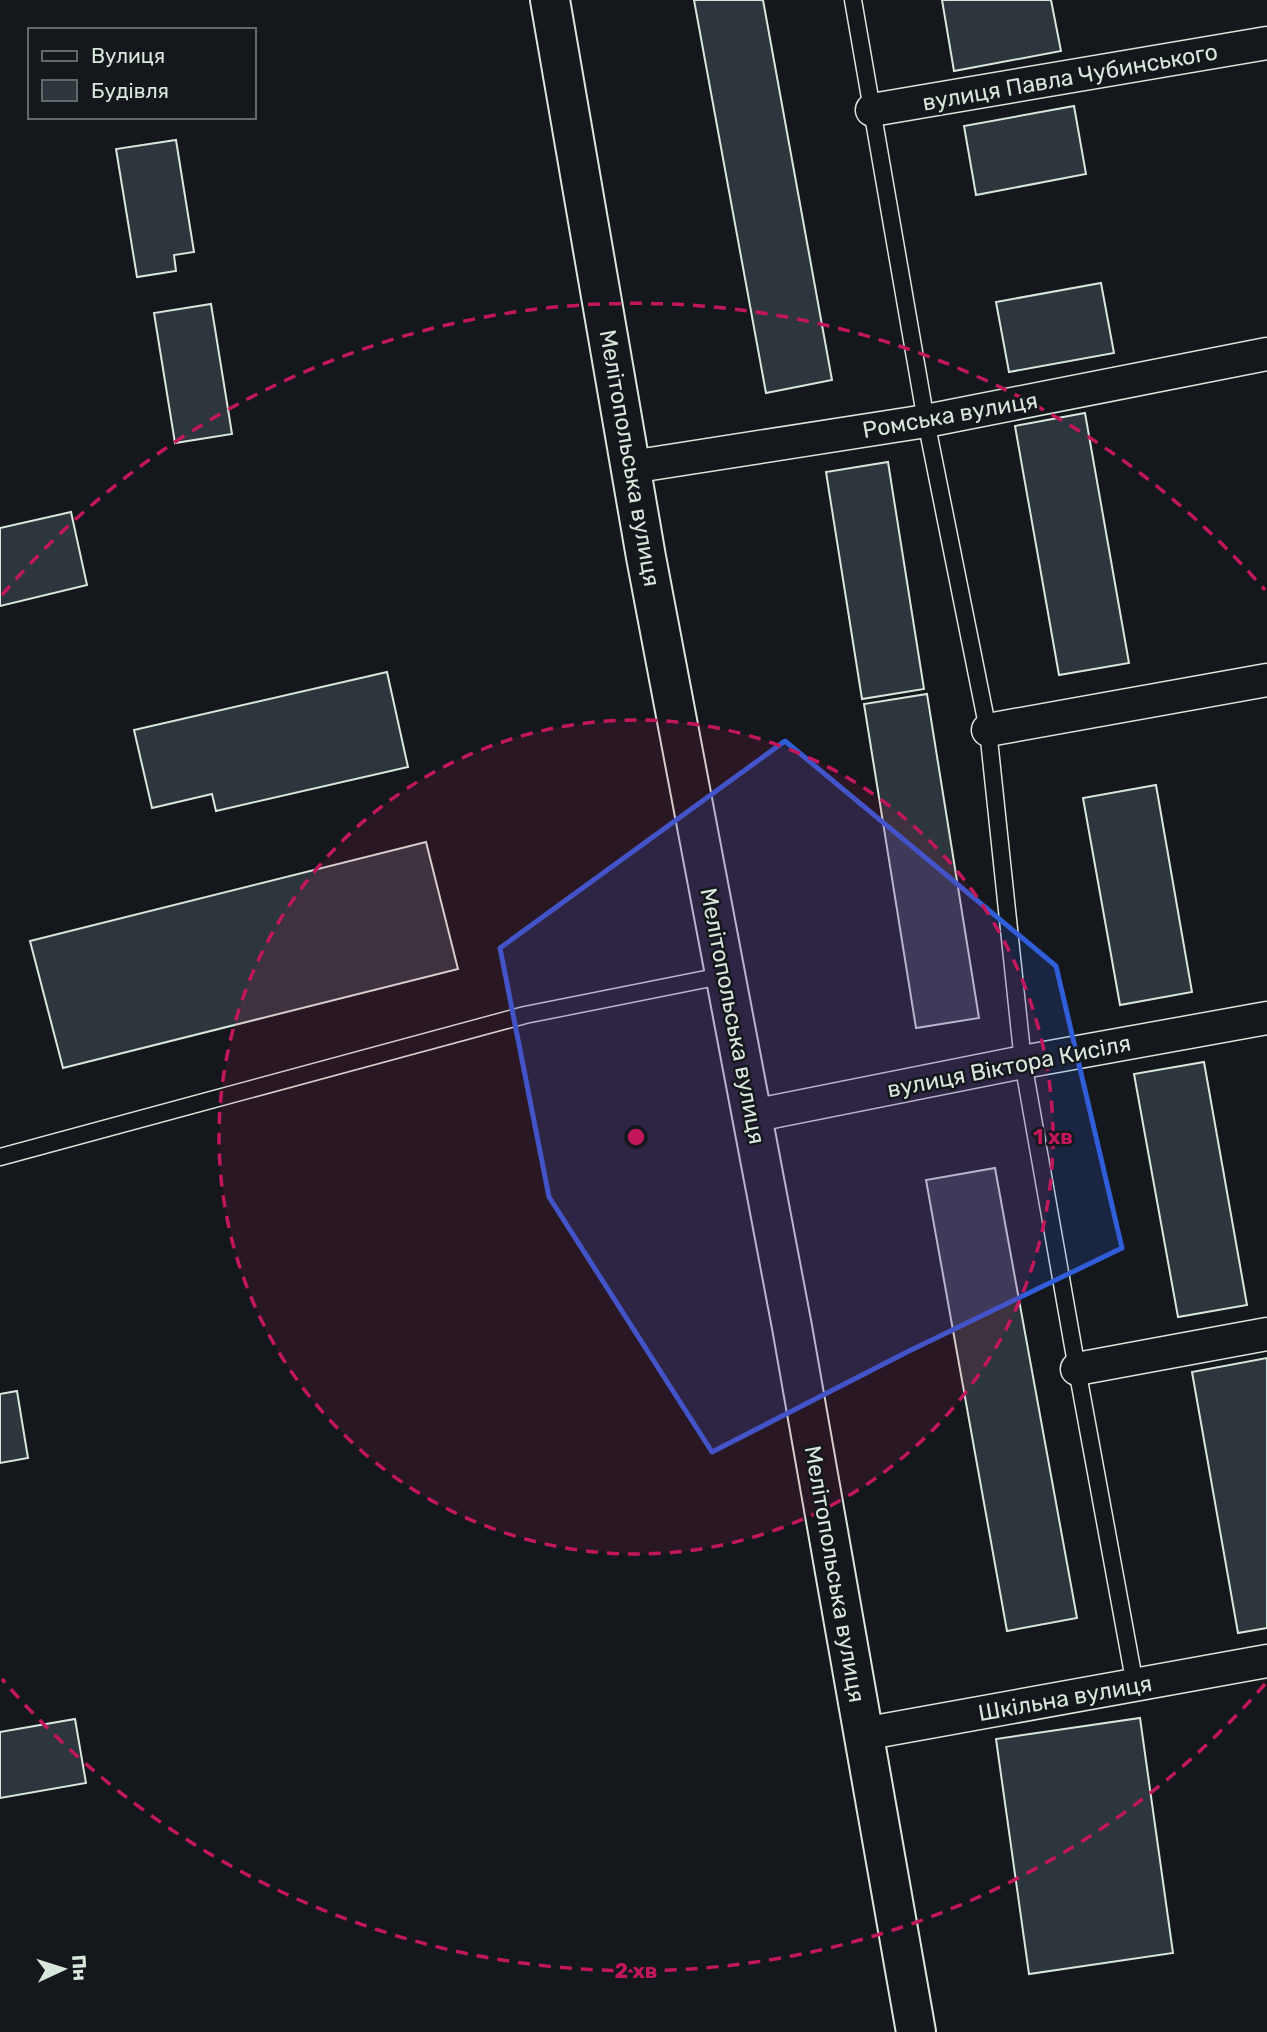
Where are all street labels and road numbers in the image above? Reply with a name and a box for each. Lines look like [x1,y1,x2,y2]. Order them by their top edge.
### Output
street label: вулиця Павла Чубинського [920,37,1220,117]
street label: Мелітопольська вулиця [594,327,666,589]
street label: Ромська вулиця [860,386,1040,444]
street label: Мелітопольська вулиця [694,886,772,1146]
street label: вулиця Віктора Кисіля [885,1029,1133,1103]
street label: Мелітопольська вулиця [799,1443,871,1705]
street label: Шкільна вулиця [976,1669,1154,1727]

